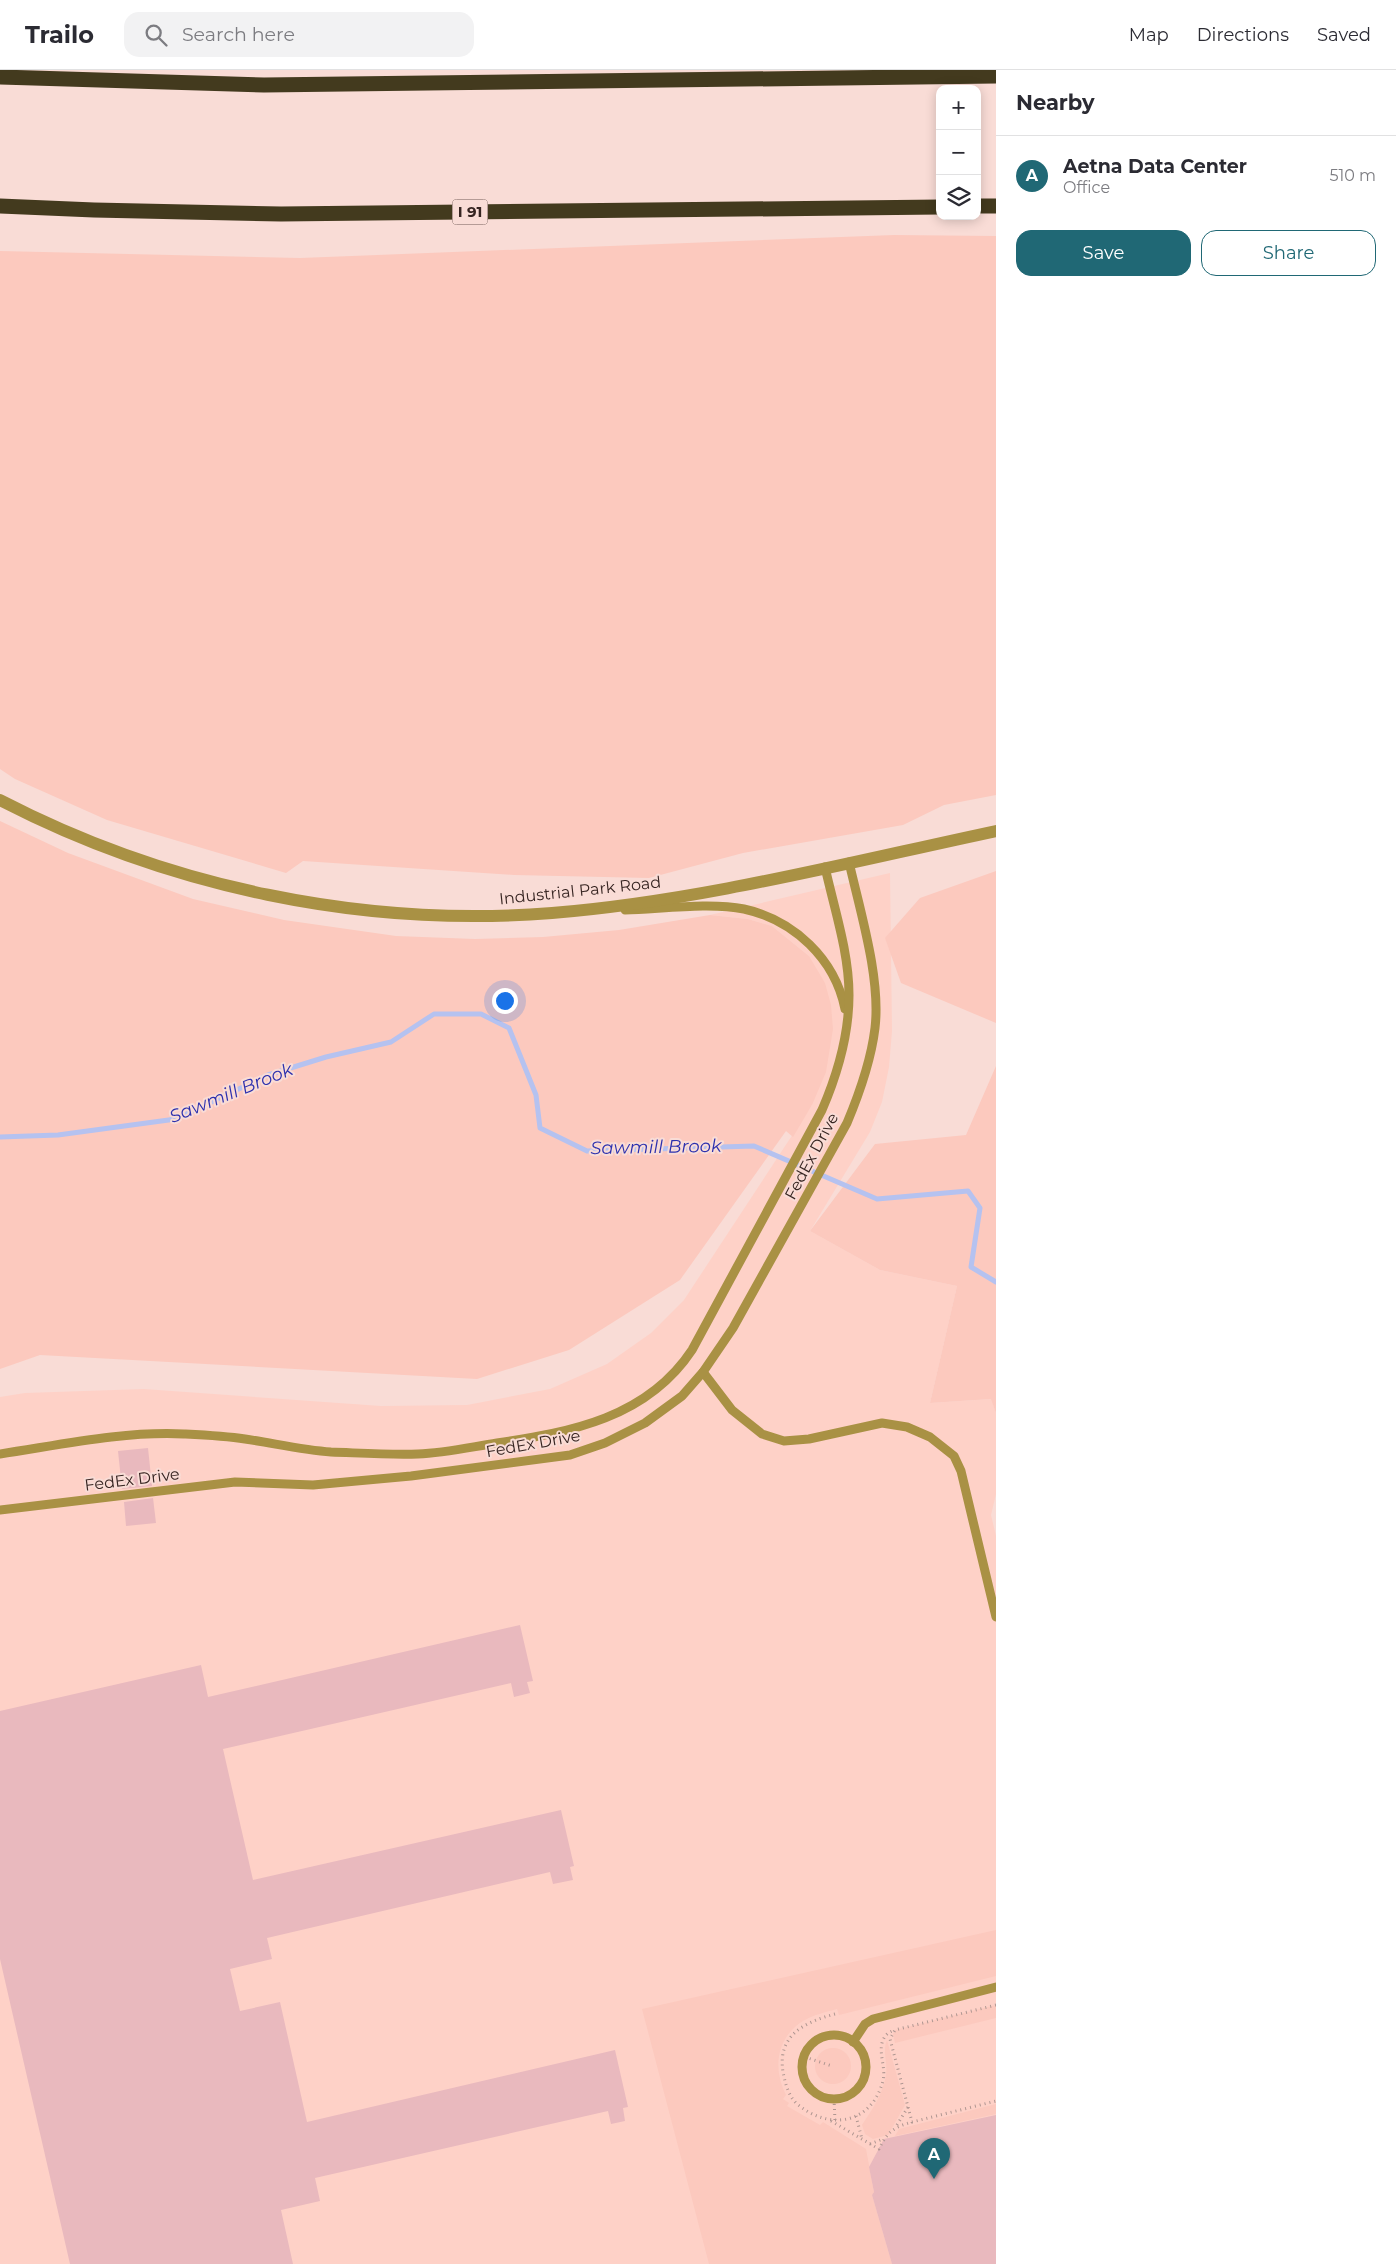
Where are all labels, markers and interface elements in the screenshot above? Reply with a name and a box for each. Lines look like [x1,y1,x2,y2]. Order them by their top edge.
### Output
search box [124,12,474,57]
text: Trailo [25,20,94,49]
icon: search [142,21,170,49]
text: Search here [182,23,295,46]
text: Map [1129,24,1169,46]
text: Directions [1197,24,1289,46]
text: Saved [1317,24,1371,46]
map controls [936,85,981,220]
button: + [936,85,981,130]
text: Nearby [1016,90,1095,115]
button: − [936,130,981,175]
text: Aetna Data Center [1063,155,1247,178]
text: A [1026,166,1038,185]
text: 510 m [1329,166,1376,185]
button: layers [936,175,981,220]
text: Office [1063,178,1110,197]
road number: I 91 [452,200,488,224]
button: Save [1016,230,1191,276]
button: Share [1201,230,1376,276]
street label: Industrial Park Road [498,873,662,908]
your location [492,988,518,1014]
water label: Sawmill Brook [166,1058,297,1128]
street label: FedEx Drive [781,1110,842,1203]
water label: Sawmill Brook [590,1135,723,1159]
street label: FedEx Drive [484,1426,582,1461]
street label: FedEx Drive [84,1464,181,1495]
pin: A [918,2138,950,2179]

